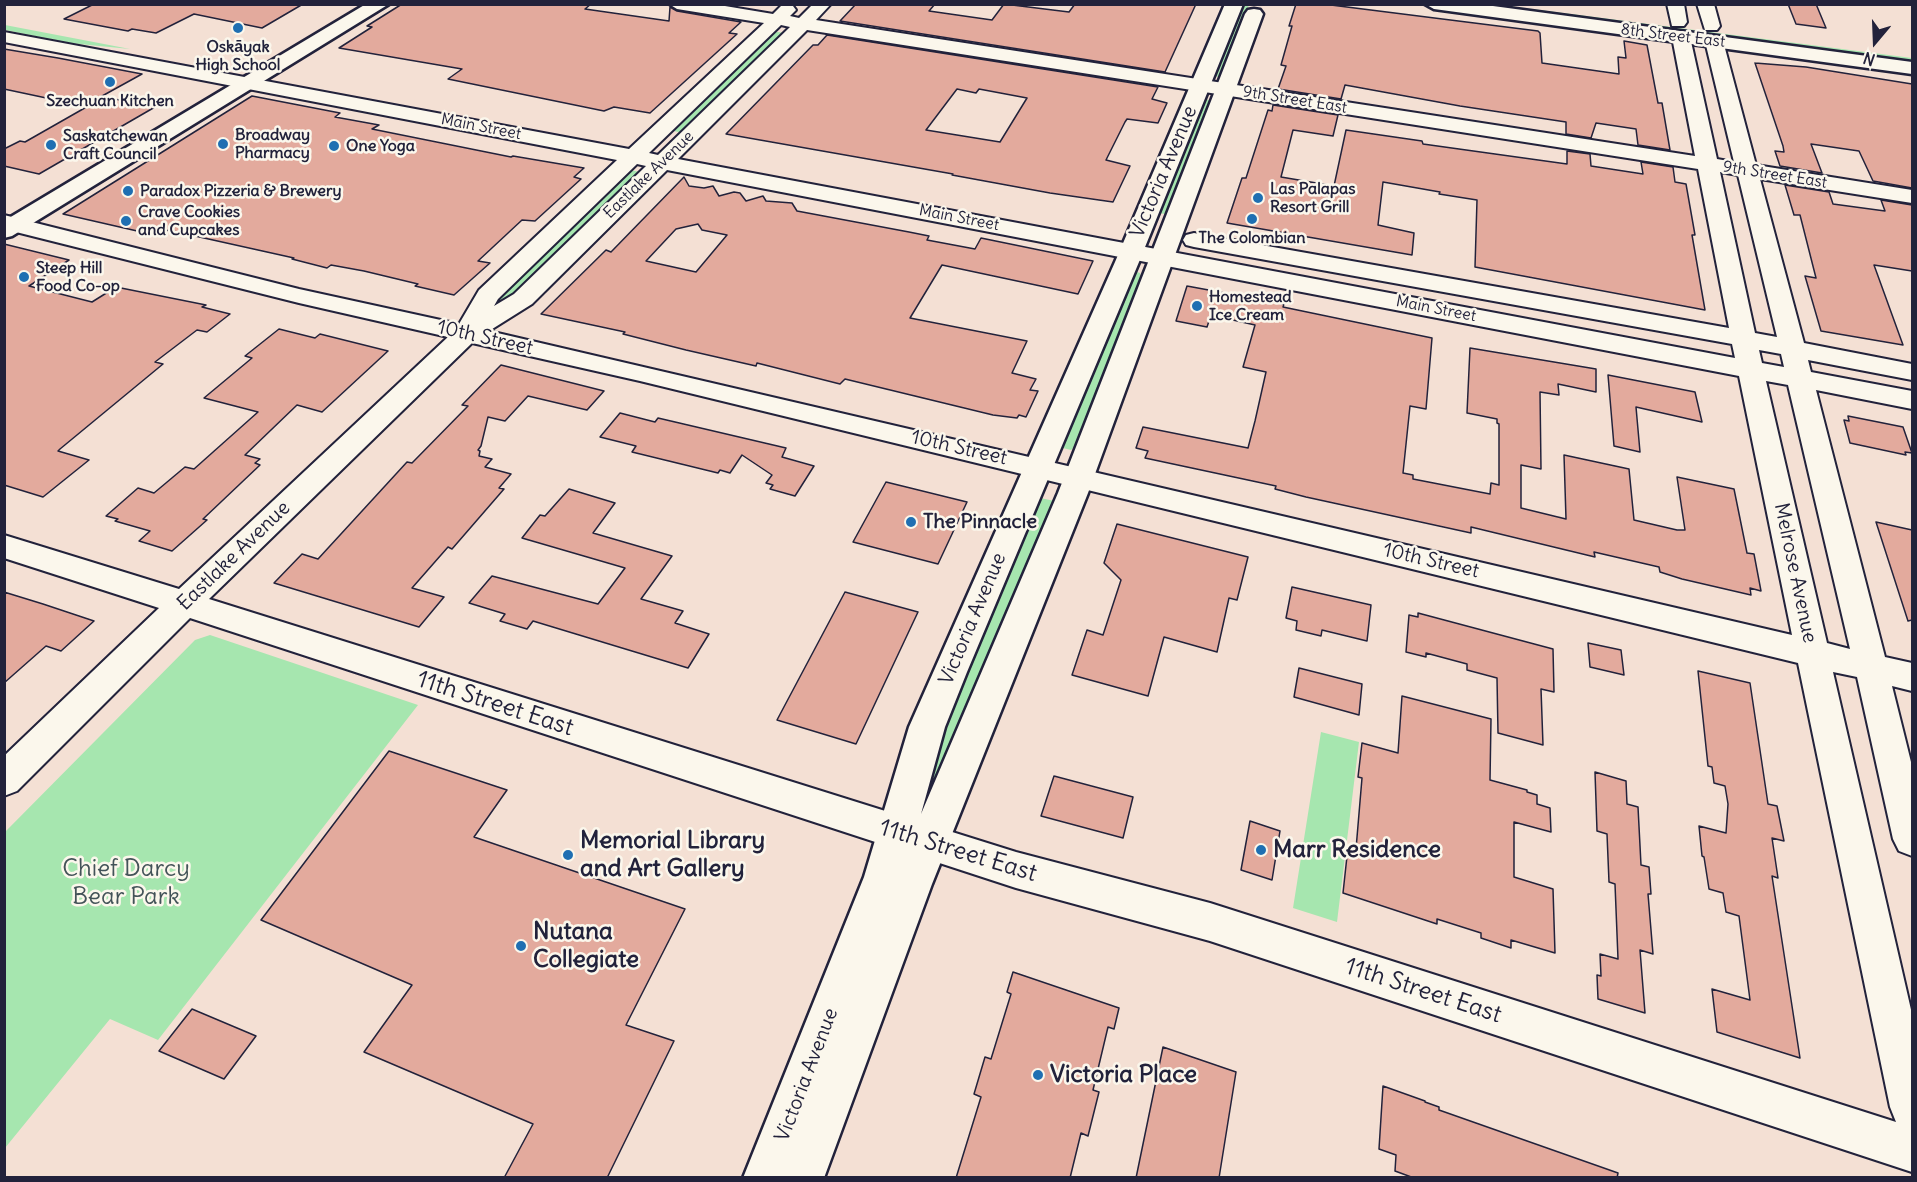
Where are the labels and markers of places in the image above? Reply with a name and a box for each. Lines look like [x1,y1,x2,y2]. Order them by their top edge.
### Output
marker: Oskāyak High School [231,21,245,35]
place label: Oskāyak High School [196,37,280,75]
marker: Szechuan Kitchen [103,75,117,89]
place label: Szechuan Kitchen [46,91,174,111]
place label: Broadway Pharmacy [235,125,310,163]
place label: Saskatchewan Craft Council [63,126,168,164]
place label: One Yoga [346,136,415,156]
marker: Broadway Pharmacy [216,137,230,151]
marker: Saskatchewan Craft Council [44,138,58,152]
marker: One Yoga [327,139,341,153]
place label: Las Palapas Resort Grill [1270,179,1355,217]
place label: Paradox Pizzeria & Brewery [140,181,342,201]
marker: Paradox Pizzeria & Brewery [121,184,135,198]
marker: Las Palapas Resort Grill [1251,191,1265,205]
place label: Crave Cookies and Cupcakes [138,202,240,240]
marker: The Colombian [1245,212,1259,226]
marker: Crave Cookies and Cupcakes [119,214,133,228]
place label: The Colombian [1199,228,1305,248]
place label: Steep Hill Food Co-op [36,258,120,296]
marker: Steep Hill Food Co-op [17,270,31,284]
place label: Homestead Ice Cream [1209,287,1292,325]
marker: Homestead Ice Cream [1190,299,1204,313]
place label: The Pinnacle [923,510,1037,534]
marker: The Pinnacle [904,515,918,529]
place label: Memorial Library and Art Gallery [580,827,765,883]
place label: Marr Residence [1273,836,1441,864]
marker: Marr Residence [1254,843,1268,857]
marker: Memorial Library and Art Gallery [561,848,575,862]
place label: Nutana Collegiate [533,918,639,974]
marker: Nutana Collegiate [514,939,528,953]
place label: Victoria Place [1050,1061,1197,1089]
marker: Victoria Place [1031,1068,1045,1082]

